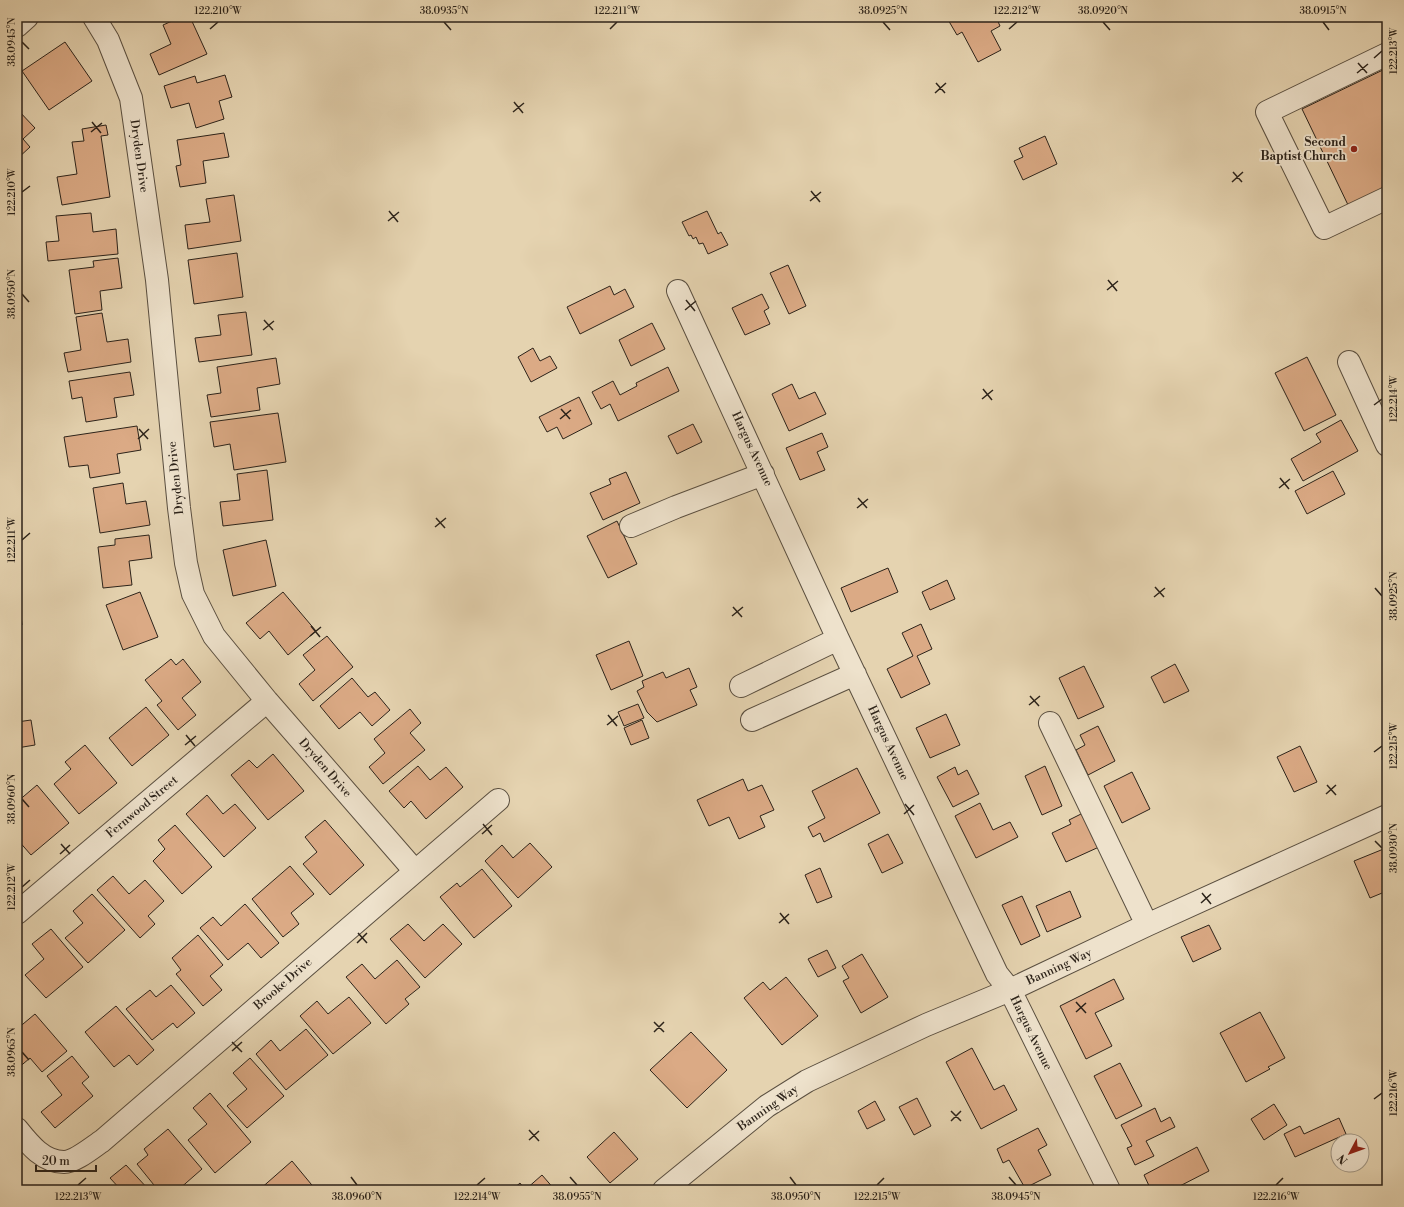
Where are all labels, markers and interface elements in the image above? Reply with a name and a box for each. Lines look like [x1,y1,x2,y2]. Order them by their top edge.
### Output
text: 122.210°W [194,5,243,17]
text: 38.0935°N [420,5,469,17]
text: 122.211°W [594,5,641,17]
text: 38.0925°N [859,5,908,17]
text: 122.212°W [994,5,1041,17]
text: 38.0920°N [1078,5,1129,17]
text: 38.0915°N [1299,5,1347,17]
text: 38.0945°N [6,17,18,67]
text: 122.213°W [1388,27,1400,74]
street label: Dryden Drive [126,118,152,194]
place label: Second Baptist Church [1261,135,1347,164]
marker: Second Baptist Church [1349,144,1359,154]
text: 122.210°W [6,167,18,216]
text: 38.0950°N [6,269,18,319]
text: 122.214°W [1388,375,1400,422]
street label: Hargus Avenue [728,409,776,489]
street label: Dryden Drive [165,441,187,515]
text: 122.211°W [6,516,18,563]
text: 38.0925°N [1388,571,1400,620]
street label: Hargus Avenue [864,703,912,783]
text: 122.215°W [1388,722,1400,769]
street label: Dryden Drive [295,735,355,801]
street label: Fernwood Street [103,772,182,841]
text: 38.0960°N [6,773,18,824]
text: 38.0930°N [1388,823,1400,873]
text: 122.212°W [6,863,18,910]
street label: Banning Way [1023,945,1094,989]
street label: Brooke Drive [250,955,315,1014]
street label: Hargus Avenue [1006,993,1056,1073]
text: 38.0965°N [6,1027,18,1077]
text: 122.216°W [1388,1069,1400,1116]
street label: Banning Way [734,1082,801,1135]
north arrow [1330,1133,1370,1173]
scale bar [36,1147,96,1173]
text: N [1335,1151,1351,1167]
text: 20 m [42,1154,70,1169]
text: 122.213°W [55,1191,102,1203]
text: 38.0960°N [332,1191,383,1203]
text: 122.214°W [454,1191,501,1203]
text: 38.0955°N [553,1191,602,1203]
text: 38.0950°N [771,1191,821,1203]
text: 122.215°W [854,1191,901,1203]
text: 38.0945°N [991,1191,1041,1203]
text: 122.216°W [1253,1191,1300,1203]

